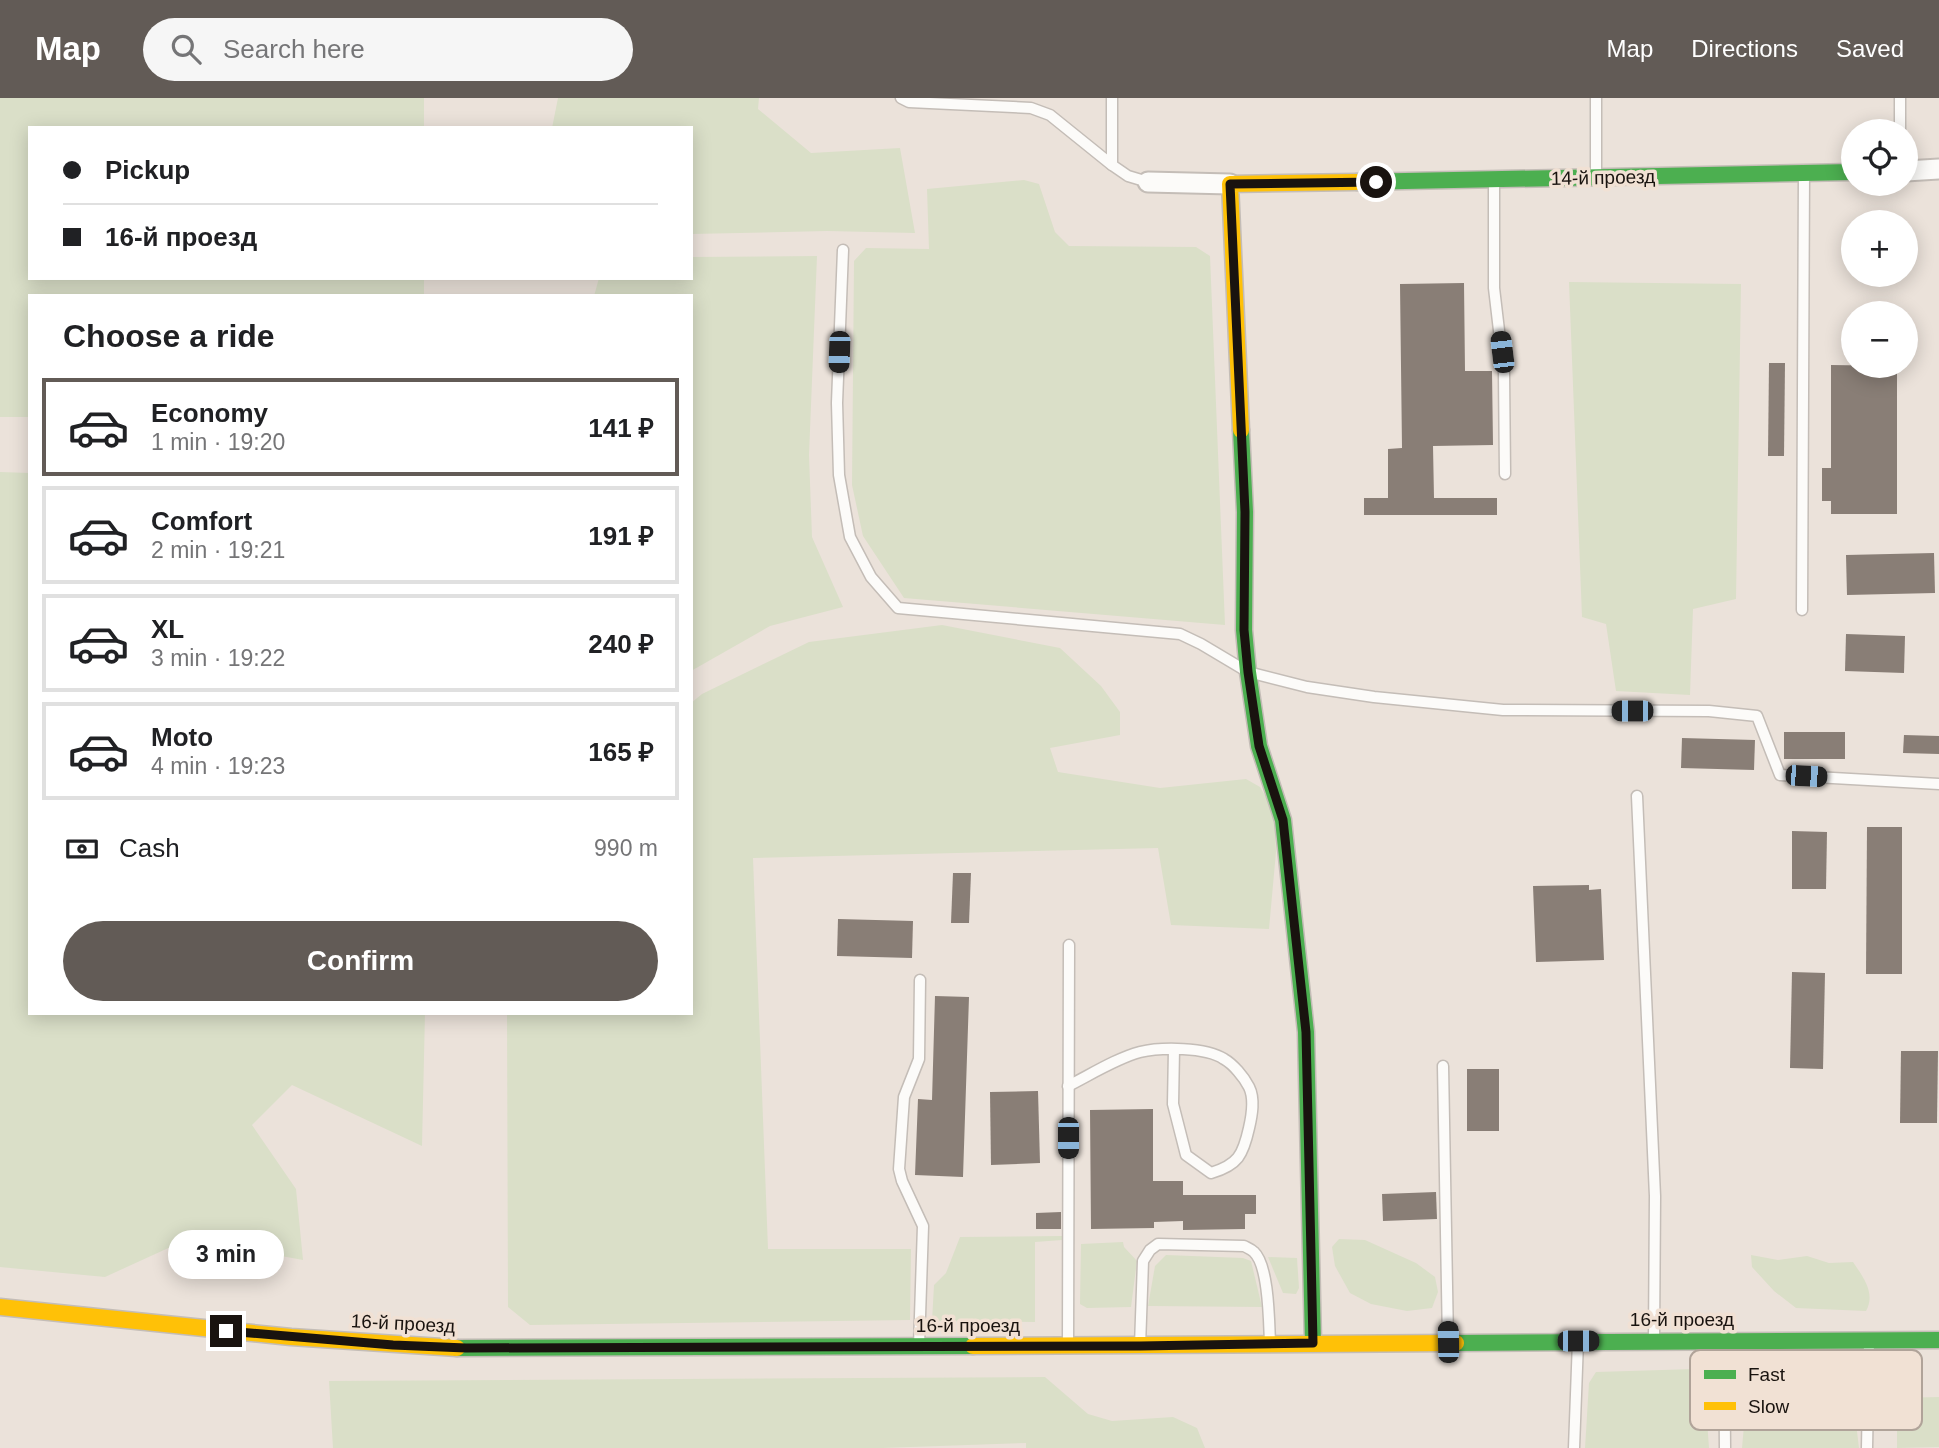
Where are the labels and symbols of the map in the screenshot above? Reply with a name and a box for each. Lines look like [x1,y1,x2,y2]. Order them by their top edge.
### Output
route start [1360,166,1392,198]
street label: 14-й проезд [1551,166,1655,189]
car [1490,330,1515,374]
car [828,331,851,373]
car [1612,701,1654,722]
car [1785,764,1828,788]
car [1058,1117,1079,1159]
callout: 3 min [168,1230,284,1278]
street label: 16-й проезд [1630,1309,1734,1330]
street label: 16-й проезд [350,1310,456,1337]
route end [210,1315,242,1347]
street label: 16-й проезд [916,1315,1020,1336]
car [1438,1321,1459,1363]
car [1558,1331,1600,1352]
legend [1690,1350,1922,1430]
text: Fast [1748,1364,1786,1385]
text: Slow [1748,1396,1789,1417]

